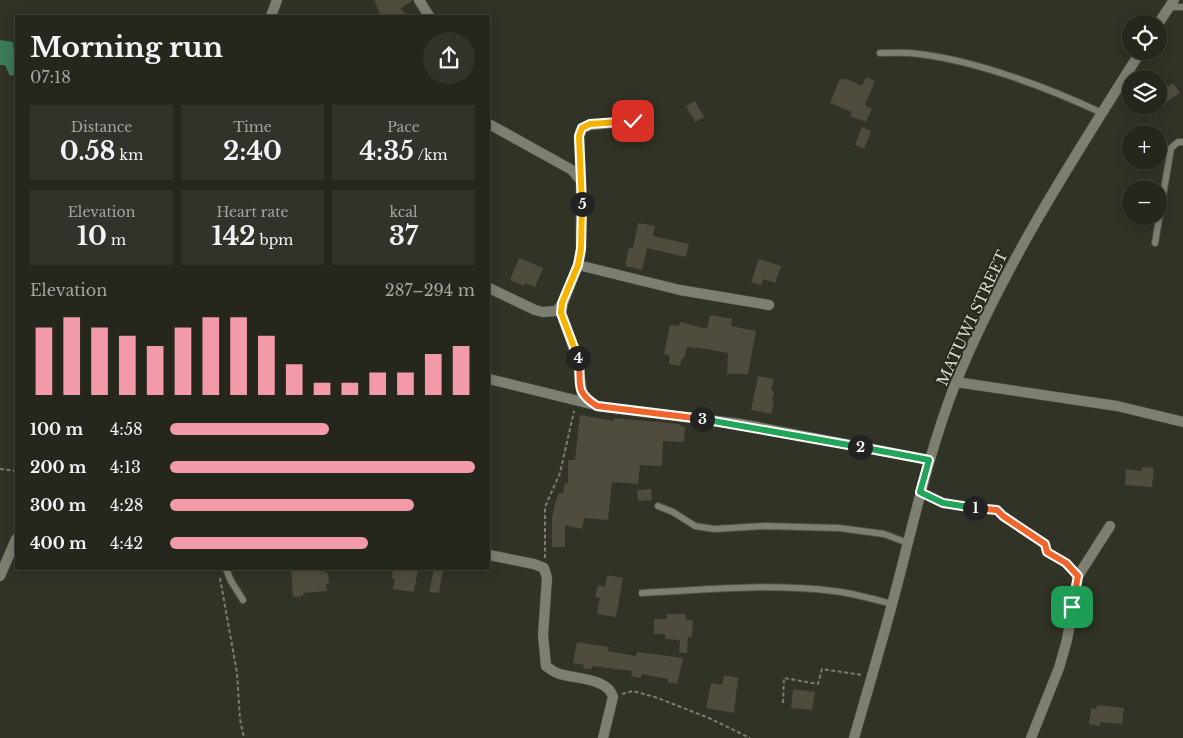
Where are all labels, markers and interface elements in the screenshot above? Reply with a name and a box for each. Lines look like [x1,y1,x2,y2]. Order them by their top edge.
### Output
map controls [1122,15,1167,225]
button: locate [1122,15,1167,60]
text: Morning run [30,30,223,65]
button: share [423,32,475,84]
text: 07:18 [30,67,71,87]
button: layers [1122,70,1167,115]
pin [612,100,654,142]
icon: check [619,107,647,135]
text: Distance [71,118,132,136]
text: Time [233,118,272,136]
text: Pace [387,118,420,136]
button: + [1122,125,1167,170]
text: 0.58 [60,136,115,167]
text: 2:40 [223,136,282,167]
text: 4:35 [359,136,414,167]
text: km [115,146,143,164]
text: /km [414,146,448,164]
button: − [1122,180,1167,225]
pin: 5 [570,192,594,216]
text: 5 [578,195,587,213]
text: Elevation [68,203,135,221]
text: Heart rate [216,203,289,221]
text: kcal [390,203,417,221]
text: 10 [77,221,107,252]
text: 142 [212,221,256,252]
text: 37 [389,221,418,252]
text: m [107,231,126,249]
text: bpm [256,231,293,249]
street label: MATUWI STREET [932,247,1012,389]
text: Elevation [30,280,107,300]
text: 287–294 m [385,280,475,300]
pin: 4 [566,346,590,370]
text: 4 [574,349,583,367]
pin: 3 [690,406,714,432]
text: 3 [698,410,707,428]
text: 100 m [30,419,83,439]
text: 4:58 [110,419,143,439]
pin: 2 [848,434,872,460]
text: 2 [856,438,865,456]
text: 200 m [30,457,87,477]
text: 4:13 [110,457,141,477]
text: 300 m [30,495,86,515]
text: 4:28 [110,495,143,515]
pin: 1 [962,496,988,520]
text: 1 [972,499,979,517]
text: 400 m [30,533,87,553]
text: 4:42 [110,533,143,553]
pin [1051,586,1093,628]
icon: arrive [1058,593,1086,621]

